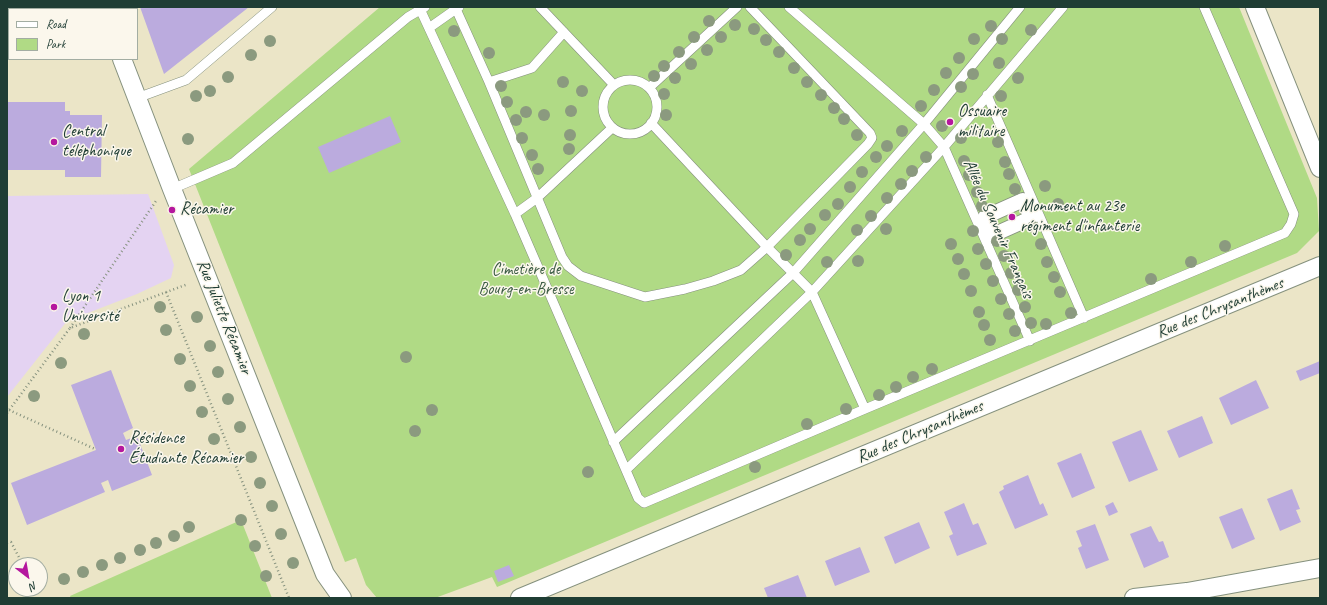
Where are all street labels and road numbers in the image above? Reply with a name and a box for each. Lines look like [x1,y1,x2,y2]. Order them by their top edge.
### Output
street label: Allée du Souvenir Français [958,156,1038,302]
street label: Rue Juliette Récamier [192,257,256,377]
street label: Rue des Chrysanthèmes [1153,273,1287,343]
street label: Rue des Chrysanthèmes [854,396,986,468]

